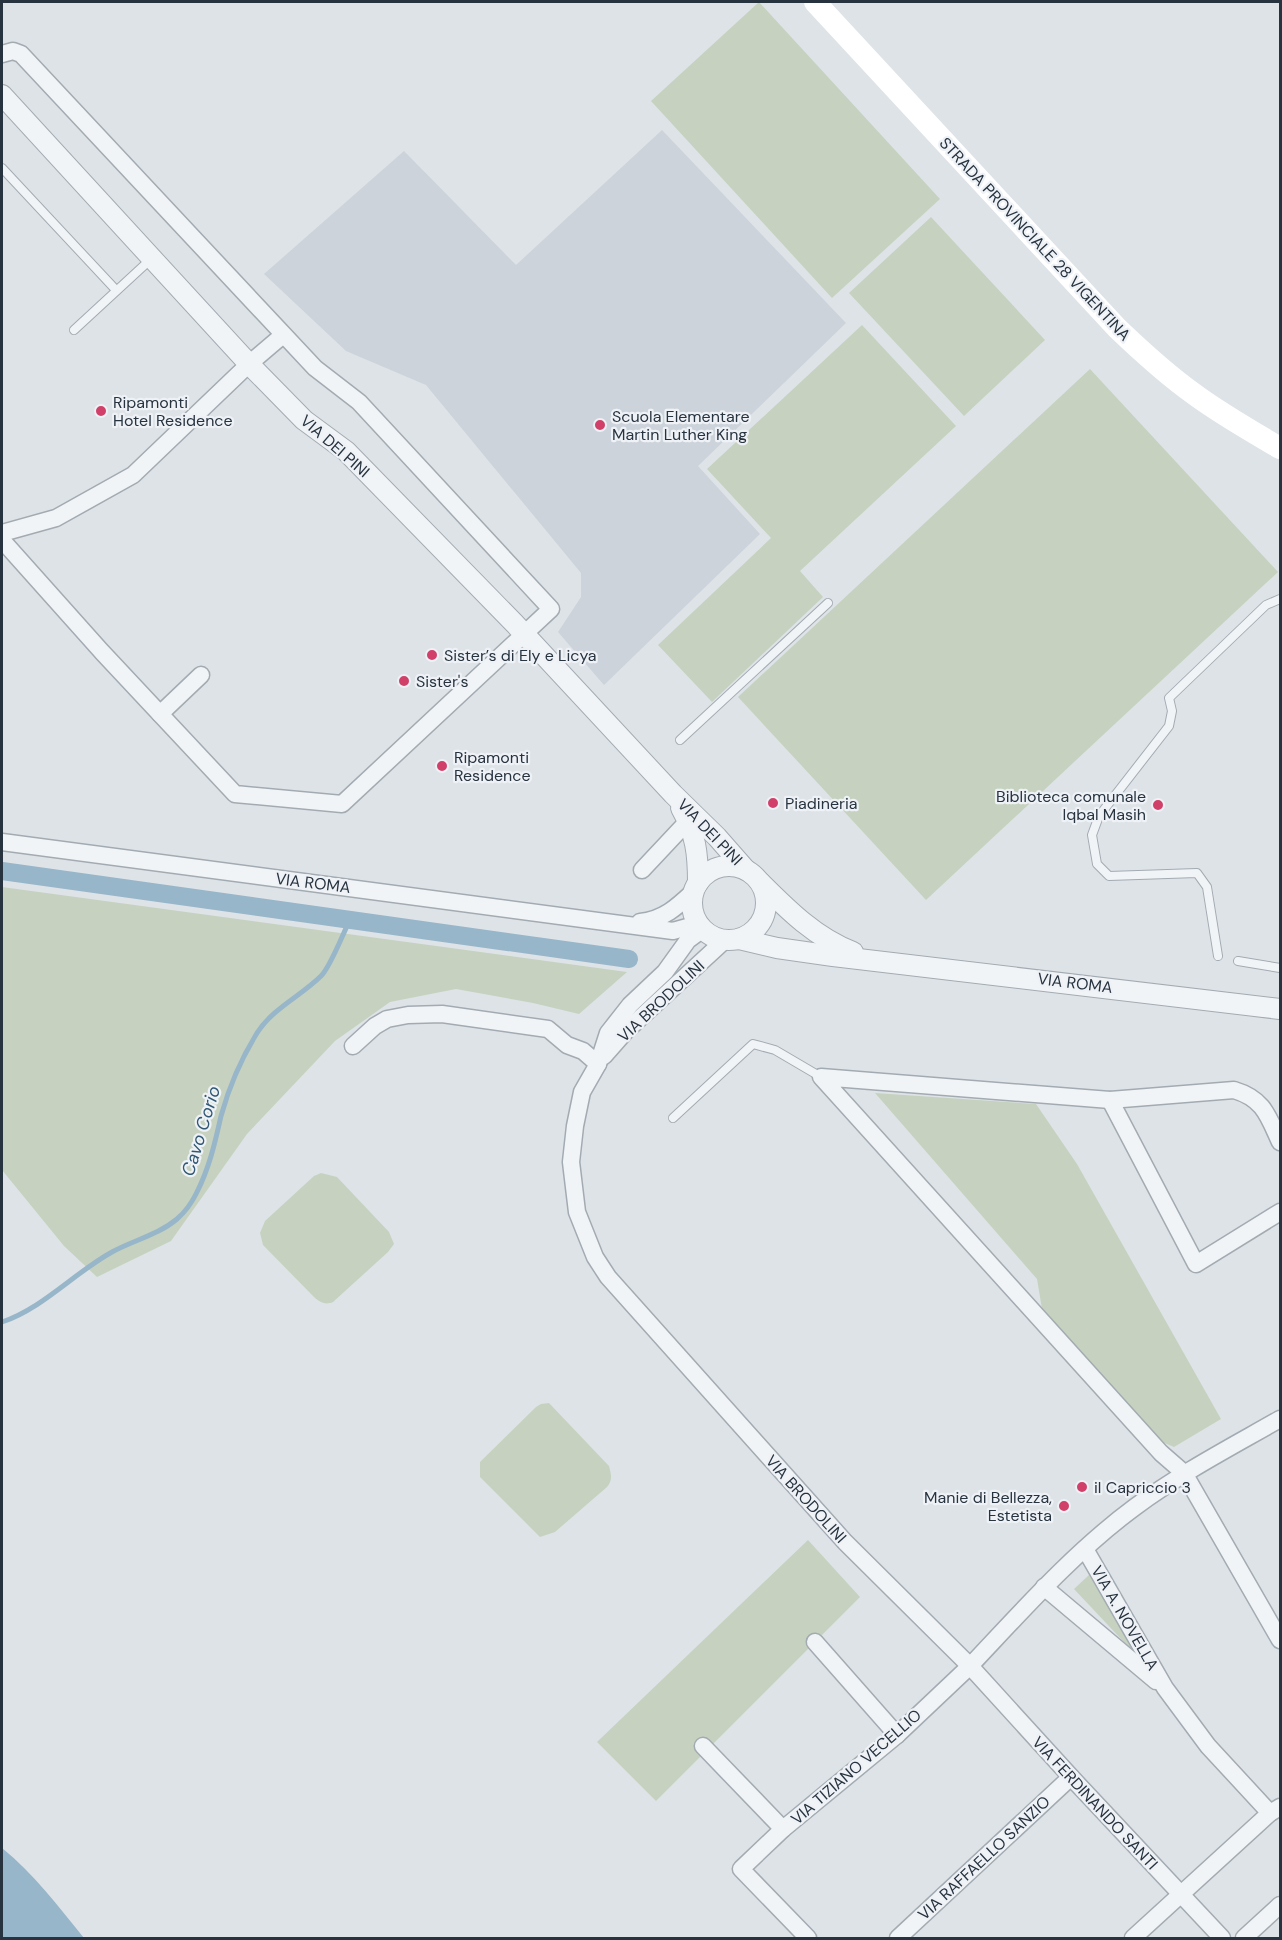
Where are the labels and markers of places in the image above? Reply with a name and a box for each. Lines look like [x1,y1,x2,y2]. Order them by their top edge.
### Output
place label: Ripamonti Hotel Residence [113,392,233,431]
marker: Ripamonti Hotel Residence [94,404,108,418]
place label: Scuola Elementare Martin Luther King [612,406,750,445]
marker: Scuola Elementare Martin Luther King [593,418,607,432]
place label: Sister’s di Ely e Licya [444,645,597,666]
marker: Sister’s di Ely e Licya [425,648,439,662]
place label: Sister's [416,671,468,692]
marker: Sister's [397,674,411,688]
place label: Ripamonti Residence [454,747,531,786]
marker: Ripamonti Residence [435,759,449,773]
place label: Biblioteca comunale Iqbal Masih [996,786,1146,825]
place label: Piadineria [785,793,857,814]
marker: Piadineria [766,796,780,810]
marker: Biblioteca comunale Iqbal Masih [1151,798,1165,812]
place label: il Capriccio 3 [1094,1477,1191,1498]
marker: il Capriccio 3 [1075,1480,1089,1494]
place label: Manie di Bellezza, Estetista [924,1487,1052,1526]
marker: Manie di Bellezza, Estetista [1057,1499,1071,1513]

